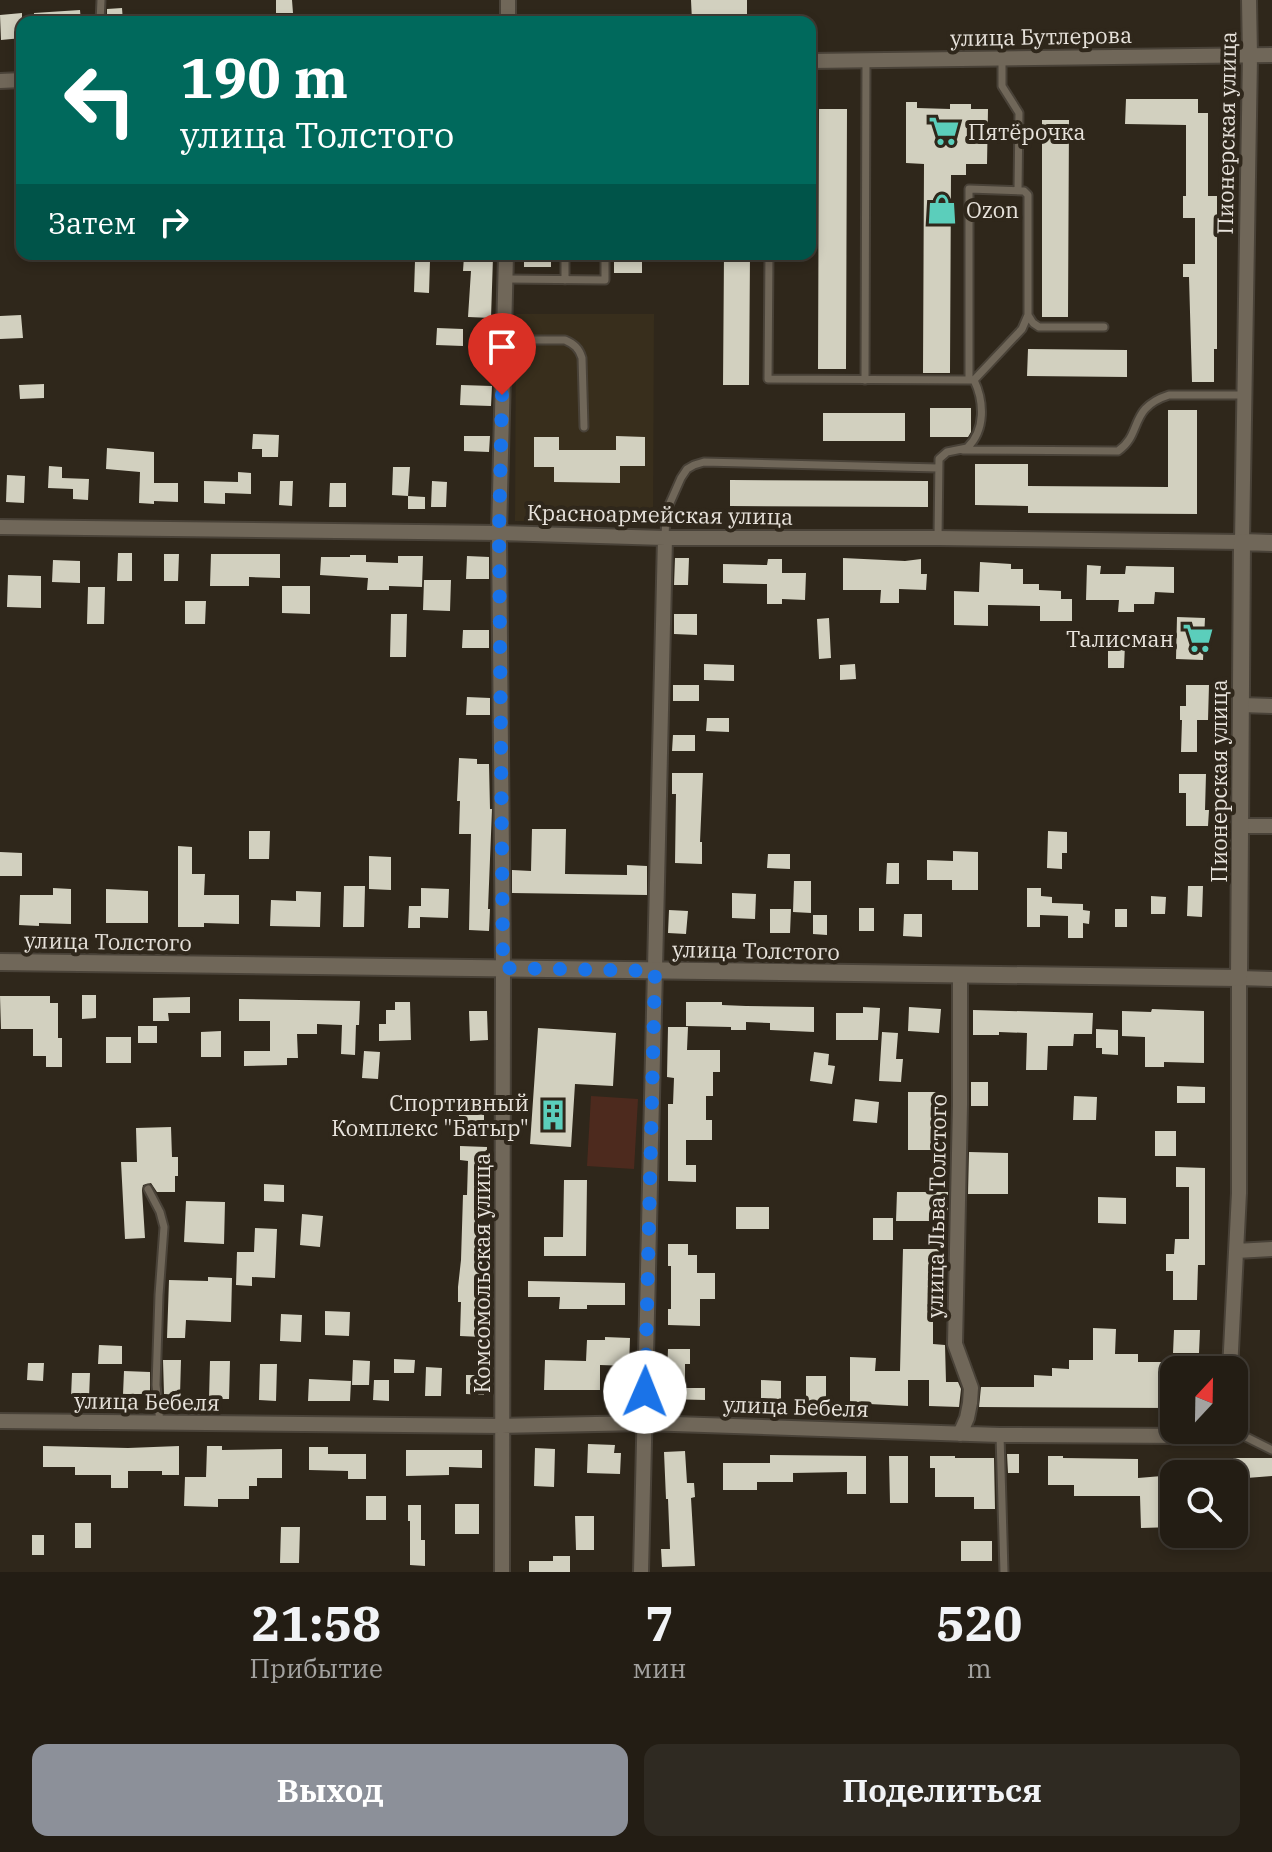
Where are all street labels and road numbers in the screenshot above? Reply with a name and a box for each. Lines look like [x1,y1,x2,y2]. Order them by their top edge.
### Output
street label: улица Бутлерова [950,20,1132,52]
street label: Пионерская улица [1210,31,1242,235]
street label: Красноармейская улица [527,497,793,531]
street label: Пионерская улица [1204,679,1233,883]
street label: улица Толстого [24,925,192,957]
street label: улица Толстого [672,934,840,966]
street label: улица Льва Толстого [920,1094,952,1318]
street label: Комсомольская улица [467,1153,496,1393]
street label: улица Бебеля [74,1385,220,1417]
street label: улица Бебеля [723,1389,869,1423]

